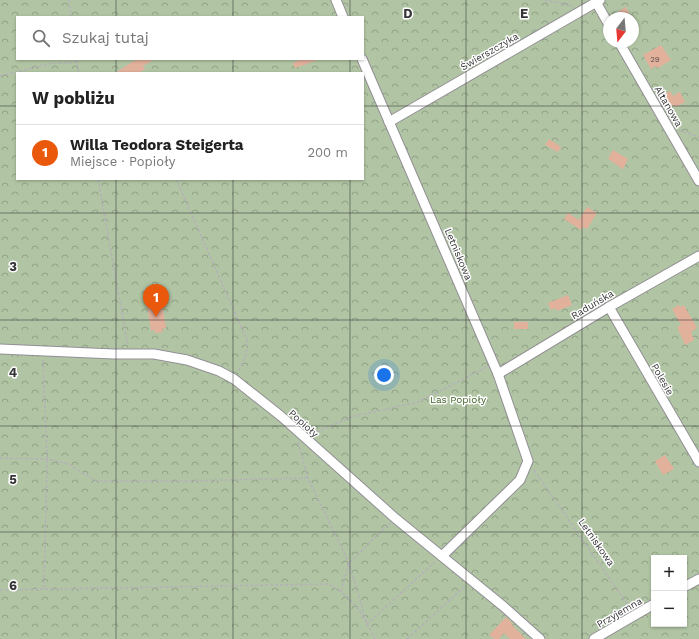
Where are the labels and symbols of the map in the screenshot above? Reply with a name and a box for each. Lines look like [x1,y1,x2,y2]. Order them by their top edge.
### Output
text: D [403,6,413,21]
text: E [520,6,528,21]
north arrow [603,12,639,48]
street label: Świerszczyka [458,30,520,72]
house number: 29 [650,55,660,64]
street label: Altanowa [652,84,685,129]
street label: Letniskowa [443,227,474,282]
text: 3 [9,259,17,274]
pin: 1 [143,284,169,317]
street label: Raduńska [569,287,616,321]
street label: Polesie [649,362,676,397]
text: 4 [9,365,18,380]
your location [374,365,394,385]
park label: Las Popioły [430,394,487,405]
street label: Popioły [287,407,321,440]
text: 5 [9,472,17,487]
street label: Letniskowa [576,517,617,568]
text: 6 [9,578,17,593]
street label: Przyjemna [595,595,644,630]

